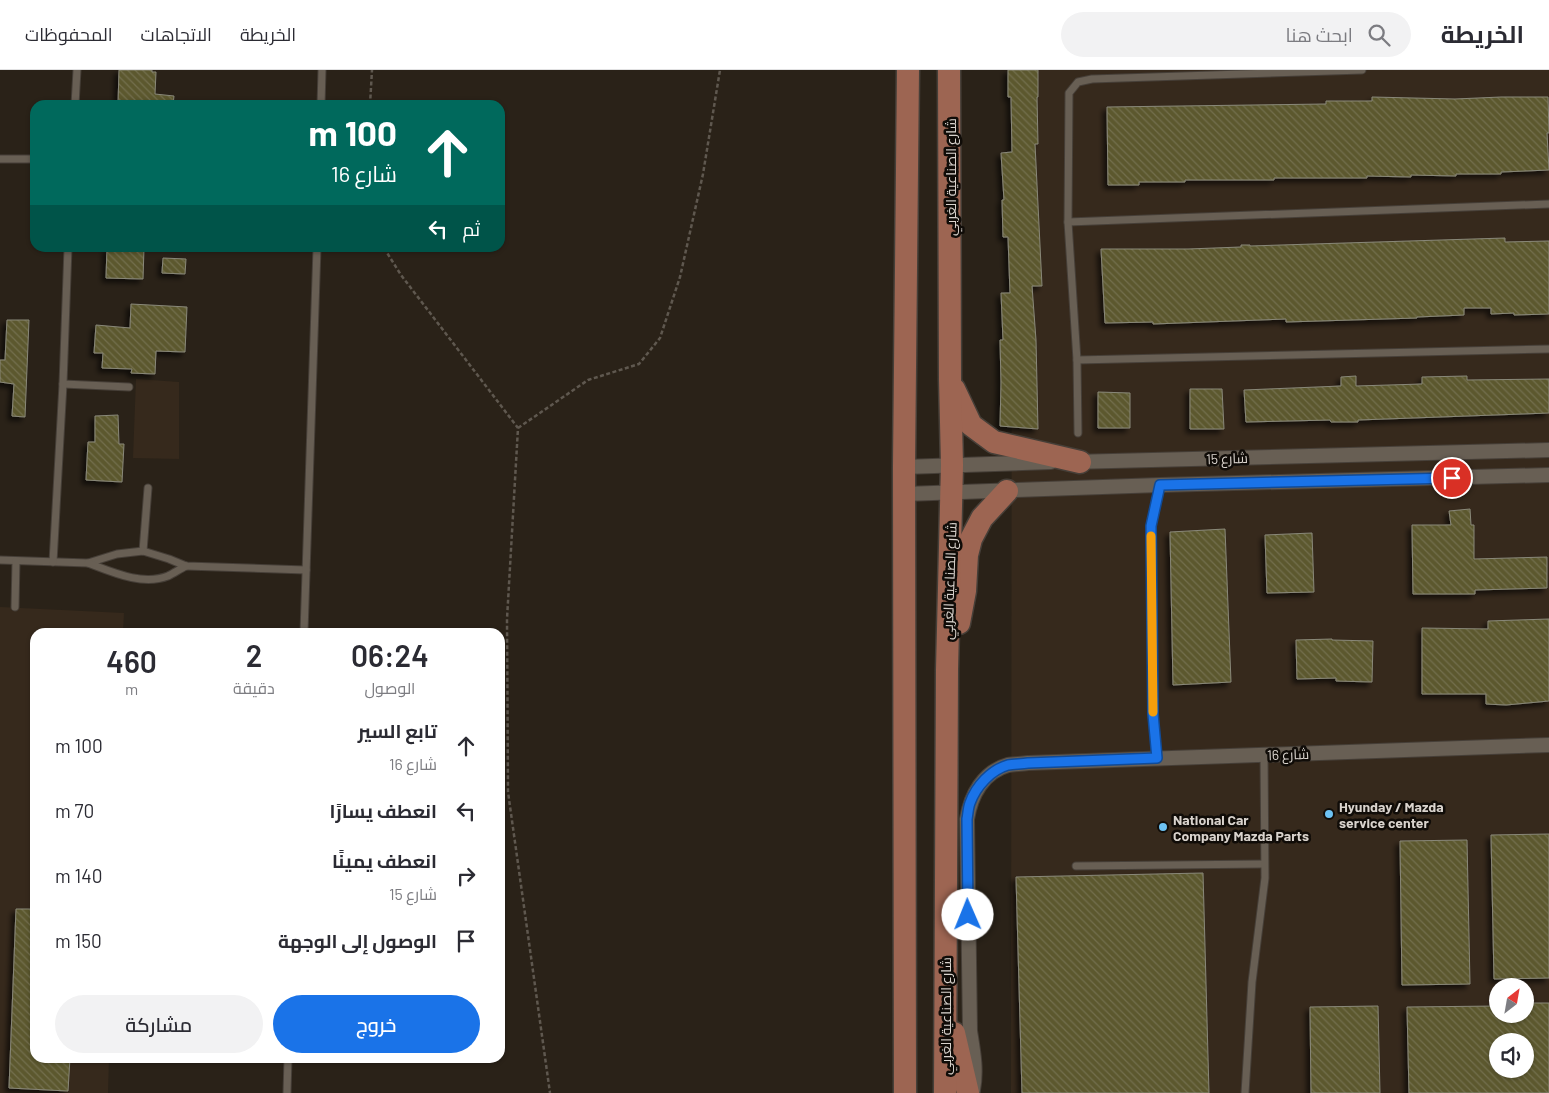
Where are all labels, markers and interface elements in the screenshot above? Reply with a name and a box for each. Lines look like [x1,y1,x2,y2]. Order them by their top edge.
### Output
search box [1061,12,1411,57]
text: الخريطة [1441,19,1524,48]
icon: search [1365,21,1393,49]
text: المحفوظات [25,23,113,45]
text: الاتجاهات [141,23,212,45]
text: الخريطة [240,23,296,45]
text: ابحث هنا [1286,23,1353,46]
text: 100 m [308,111,397,153]
street label: شارع الصناعية الغربي [942,118,963,236]
icon: ahead [415,120,480,185]
text: شارع 16 [331,160,397,186]
icon: left [424,215,452,243]
text: ثم [462,217,480,240]
street label: شارع 15 [1206,449,1248,468]
pin [1431,457,1473,499]
icon: arrive [1438,464,1466,492]
street label: شارع الصناعية الغربي [938,522,964,640]
text: 2 [246,637,262,673]
text: 06:24 [351,637,429,673]
text: 460 [106,643,157,679]
text: دقيقة [233,678,275,697]
text: الوصول [364,678,415,697]
text: m [125,679,138,698]
text: تابع السير [358,719,437,742]
icon: ahead [452,732,480,760]
text: 100 m [55,734,103,757]
street label: شارع 16 [1267,745,1309,764]
text: شارع 16 [389,754,437,773]
icon: left [452,797,480,825]
place label: Hyunday / Mazda service center [1339,798,1444,831]
text: 70 m [55,799,94,822]
text: انعطف يسارًا [330,799,437,822]
marker: Hyunday / Mazda service center [1323,808,1335,820]
place label: National Car Company Mazda Parts [1173,811,1309,844]
marker: National Car Company Mazda Parts [1157,821,1169,833]
text: انعطف يمينًا [332,849,437,872]
icon: right [452,862,480,890]
text: 140 m [55,864,102,887]
text: شارع 15 [389,884,437,903]
position arrow [941,888,993,940]
icon: arrive [452,927,480,955]
text: 150 m [55,929,102,952]
text: الوصول إلى الوجهة [278,929,437,952]
street label: شارع الصناعية الغربي [937,957,958,1075]
north arrow [1489,978,1534,1022]
map controls [1489,978,1534,1078]
button: مشاركة [55,995,263,1053]
button: خروج [273,995,480,1053]
button: sound [1489,1033,1534,1078]

